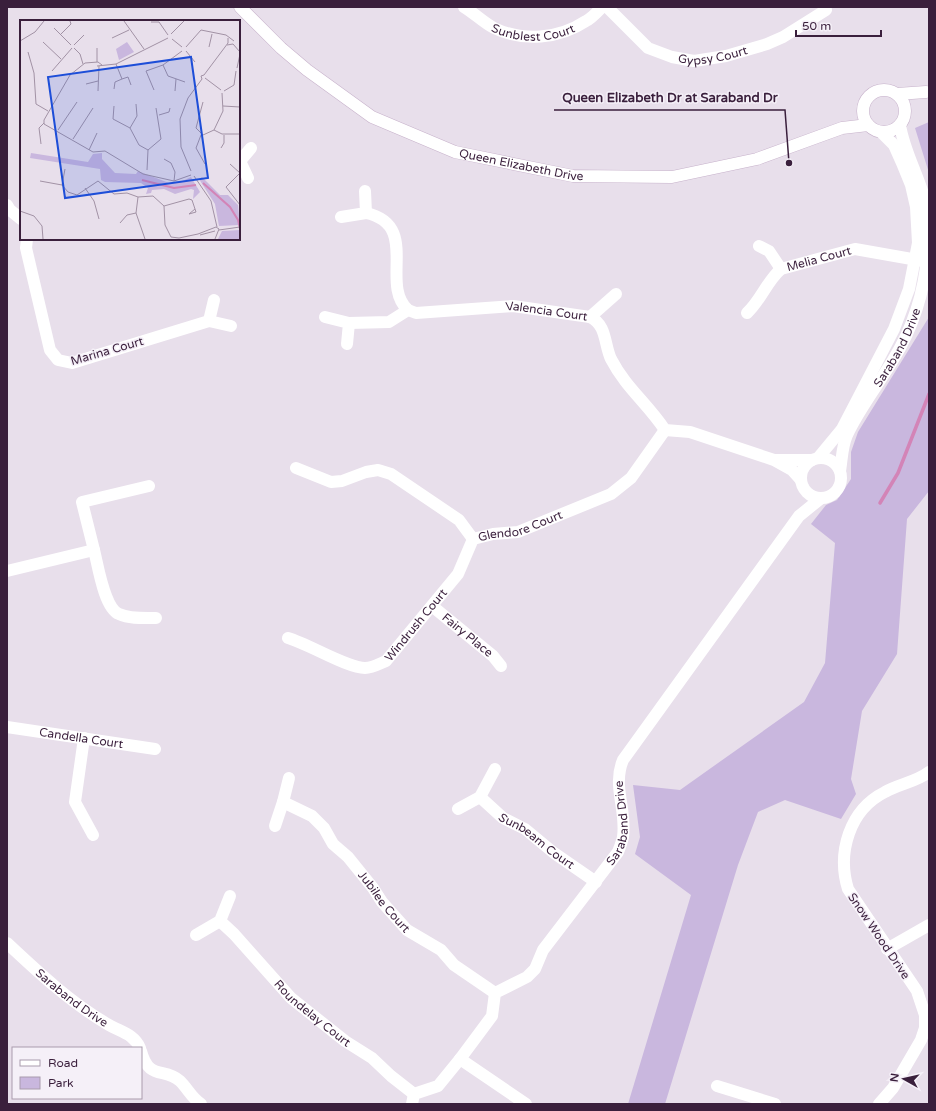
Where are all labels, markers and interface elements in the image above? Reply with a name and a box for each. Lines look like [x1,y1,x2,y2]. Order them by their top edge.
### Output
scale bar [796,12,881,38]
text: 50 m [802,19,831,33]
inset map [20,20,240,240]
street label: Sunblest Court [489,21,577,44]
street label: Gypsy Court [677,43,749,68]
callout: Queen Elizabeth Dr at Saraband Dr [554,85,785,110]
text: Queen Elizabeth Dr at Saraband Dr [562,90,779,106]
street label: Queen Elizabeth Drive [458,146,584,183]
street label: Melia Court [785,243,853,274]
street label: Valencia Court [505,299,589,324]
street label: Saraband Drive [871,306,923,390]
street label: Marina Court [69,334,145,368]
street label: Glendore Court [477,508,565,544]
street label: Windrush Court [382,586,450,664]
street label: Fairy Place [439,610,496,660]
street label: Candella Court [38,725,124,751]
street label: Saraband Drive [603,780,631,868]
street label: Sunbeam Court [496,810,577,872]
street label: Jubilee Court [355,868,413,936]
street label: Snow Wood Drive [845,890,913,982]
street label: Saraband Drive [33,966,111,1030]
street label: Roundelay Court [271,977,353,1050]
legend [12,1047,142,1099]
text: Road [48,1056,78,1070]
north arrow [884,1059,924,1099]
text: N [888,1072,902,1083]
text: Park [48,1076,74,1090]

